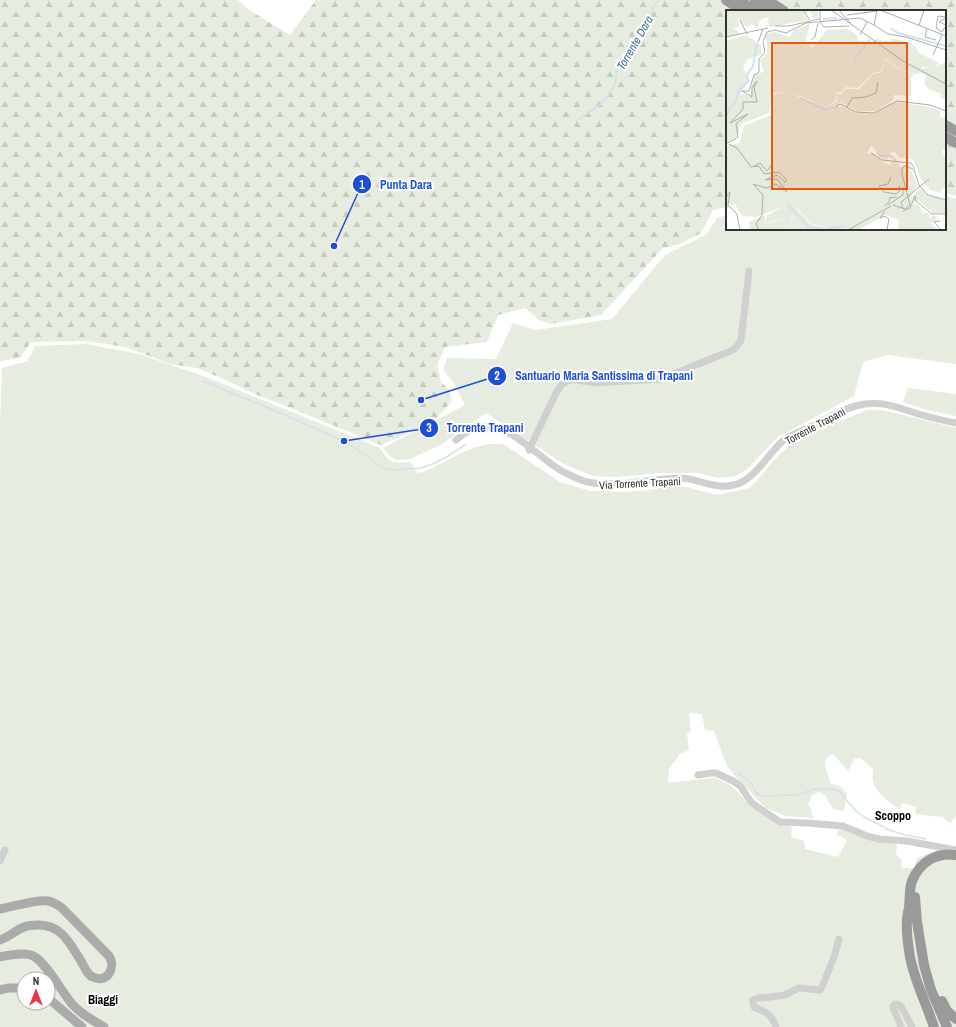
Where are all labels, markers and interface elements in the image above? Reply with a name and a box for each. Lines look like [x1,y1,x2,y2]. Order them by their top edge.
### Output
inset map [726,10,946,230]
water label: Torrente Dara [613,13,657,73]
callout: Punta Dara [352,172,440,196]
text: 1 [359,177,365,193]
text: Punta Dara [380,177,432,193]
callout: Santuario Maria Santissima di Trapani [487,364,701,388]
text: 2 [494,368,500,384]
text: Santuario Maria Santissima di Trapani [515,368,693,384]
street label: Torrente Trapani [782,404,848,448]
callout: Torrente Trapani [419,416,532,440]
text: 3 [426,420,432,436]
text: Torrente Trapani [447,420,524,436]
street label: Via Torrente Trapani [599,474,681,492]
district label: Scoppo [875,808,911,824]
north arrow [16,971,56,1011]
text: N [33,974,39,988]
district label: Biaggi [88,992,118,1008]

